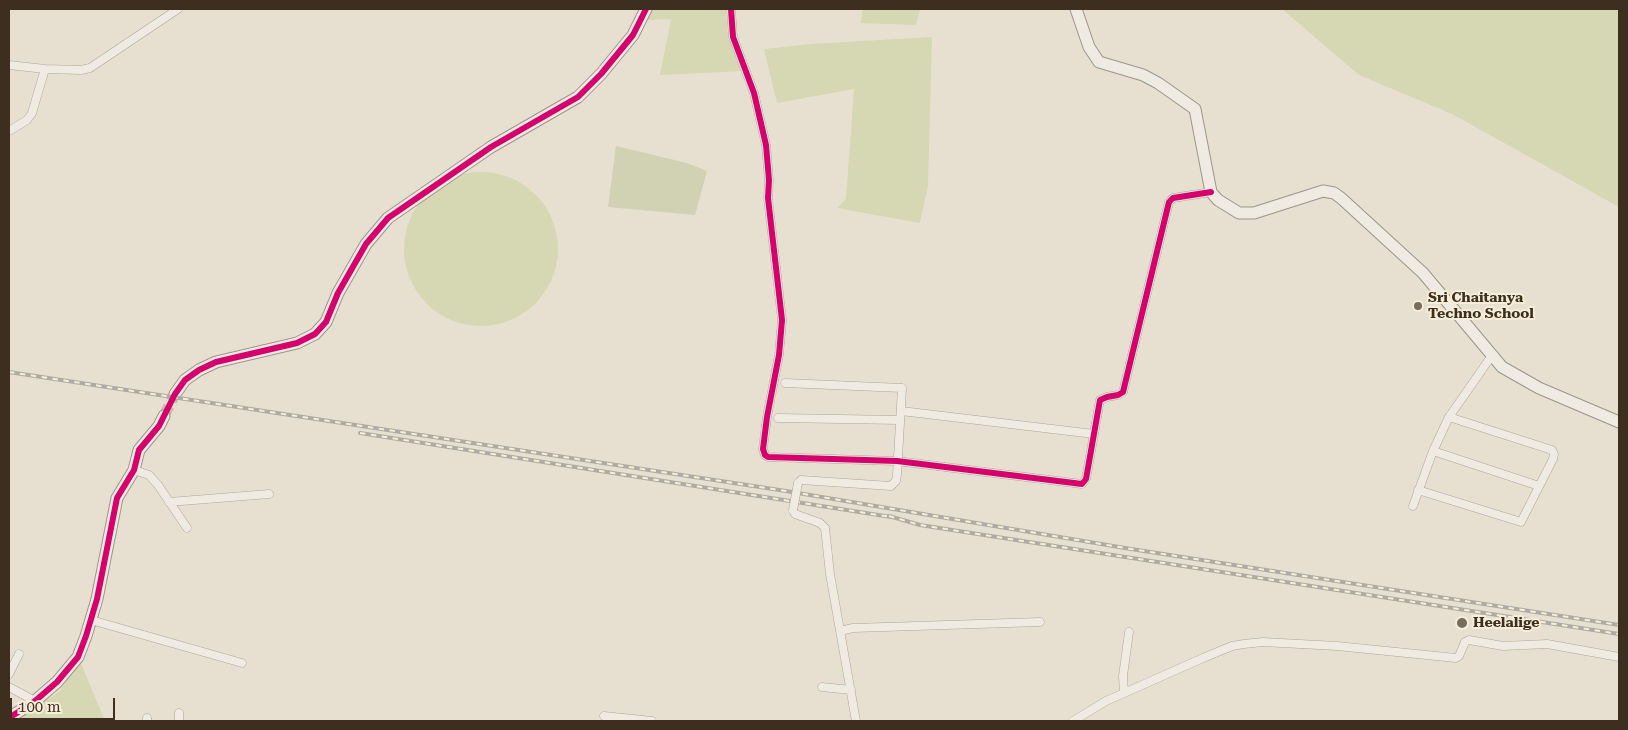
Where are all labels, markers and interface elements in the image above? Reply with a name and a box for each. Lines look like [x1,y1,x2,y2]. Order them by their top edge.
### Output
place label: Sri Chaitanya Techno School [1428,290,1534,322]
marker: Sri Chaitanya Techno School [1412,300,1424,312]
place label: Heelalige [1473,615,1540,631]
marker: Heelalige [1455,616,1469,630]
scale bar [12,688,118,720]
text: 100 m [18,698,61,716]

